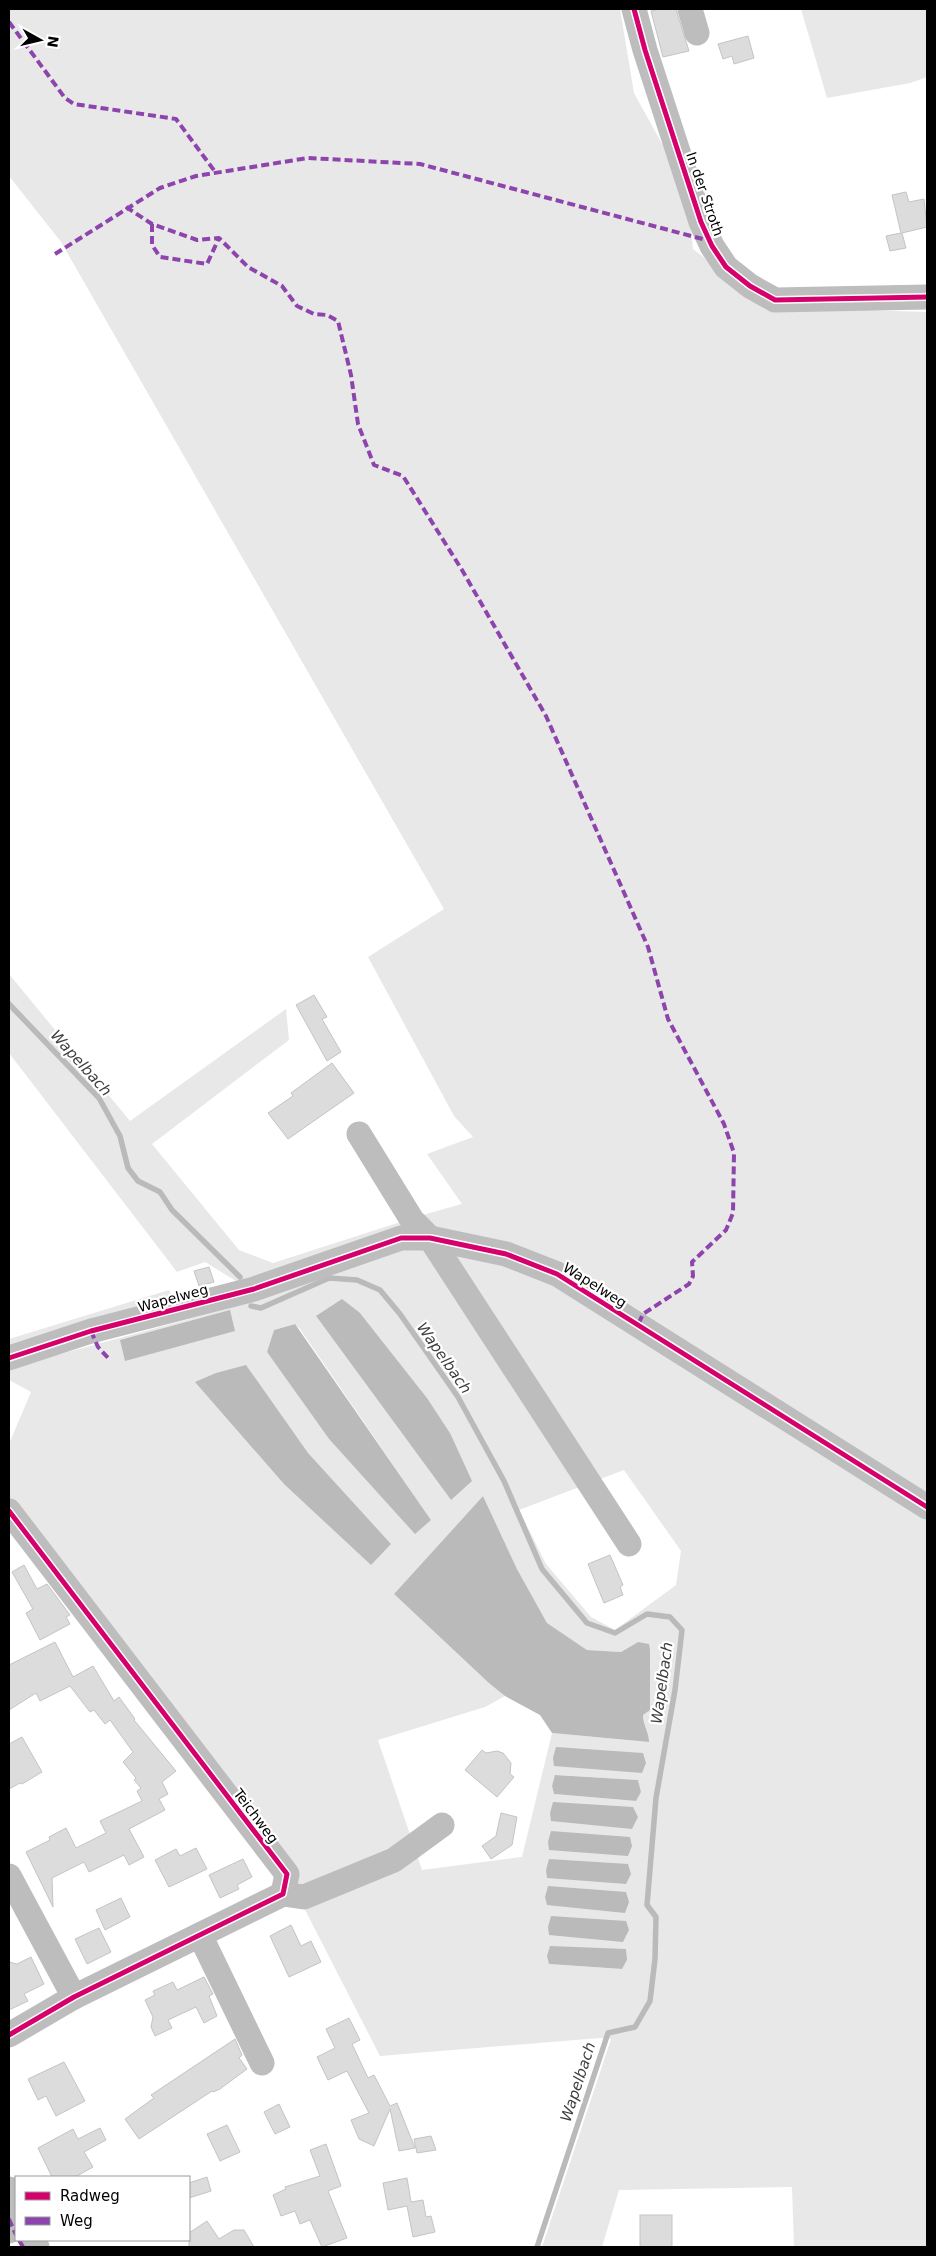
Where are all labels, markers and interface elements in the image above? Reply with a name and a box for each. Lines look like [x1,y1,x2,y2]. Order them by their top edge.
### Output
north arrow [15,15,65,65]
text: N [44,35,62,49]
street label: In der Stroth [683,150,727,238]
water label: Wapelbach [47,1026,115,1100]
street label: Wapelweg [560,1259,630,1311]
street label: Wapelweg [136,1281,210,1315]
water label: Wapelbach [413,1319,475,1397]
water label: Wapelbach [647,1641,677,1725]
street label: Teichweg [230,1785,282,1846]
water label: Wapelbach [557,2040,599,2124]
legend [15,2176,190,2241]
text: Radweg [60,2187,120,2205]
text: Weg [60,2212,93,2230]

